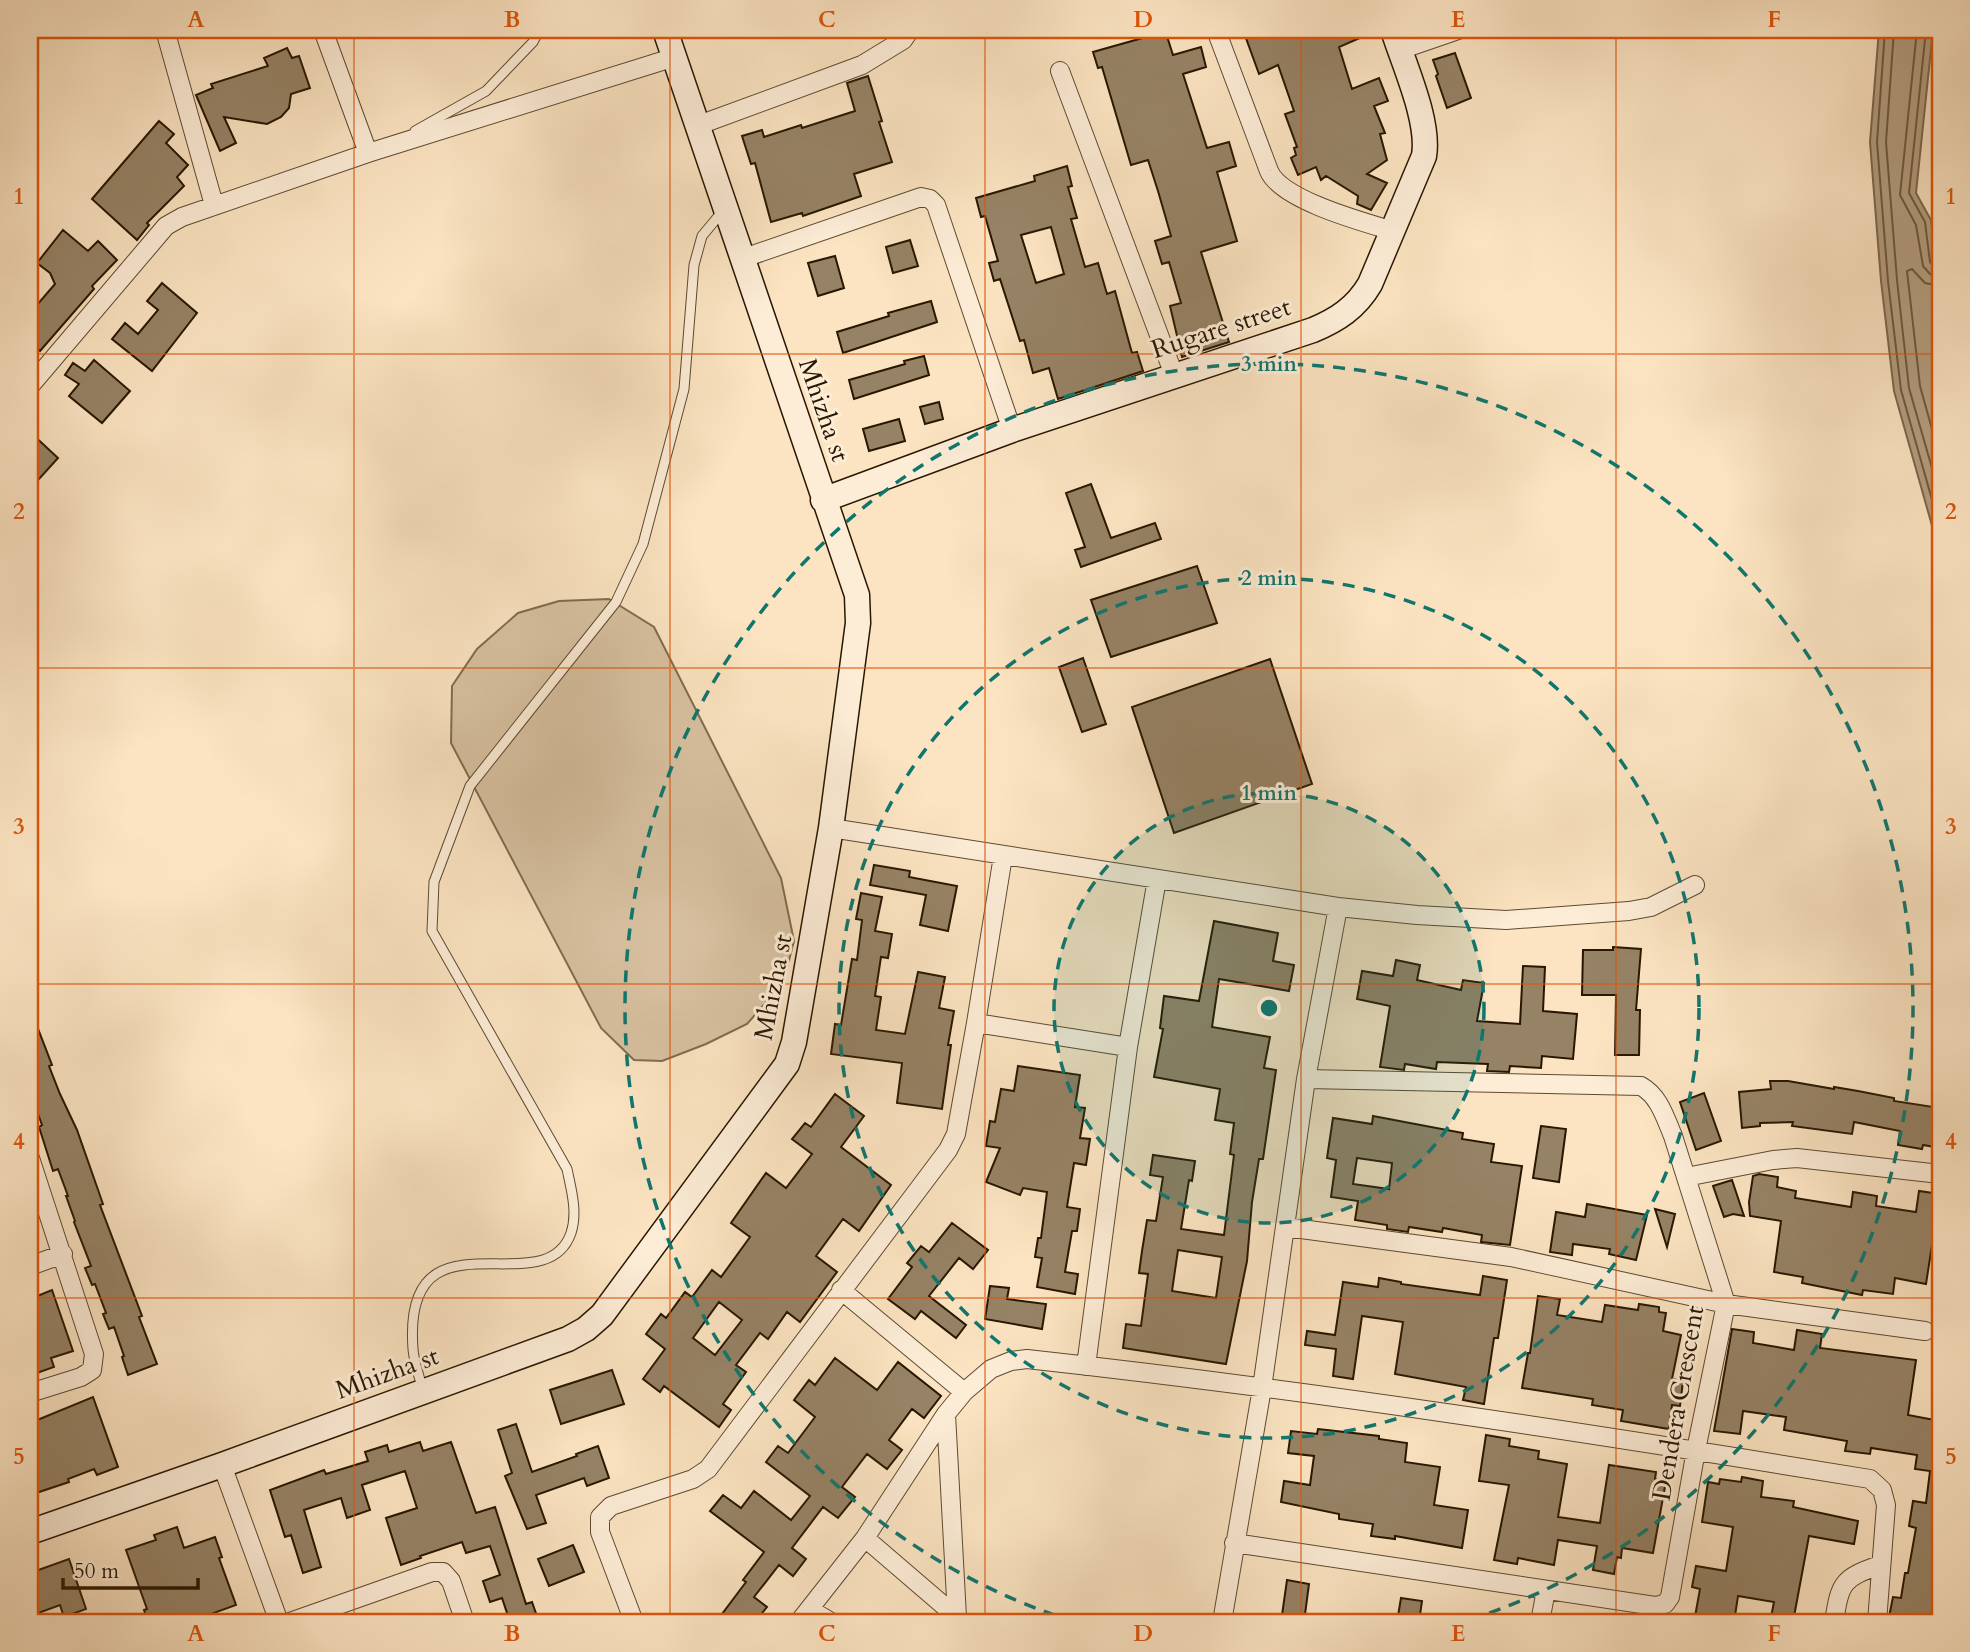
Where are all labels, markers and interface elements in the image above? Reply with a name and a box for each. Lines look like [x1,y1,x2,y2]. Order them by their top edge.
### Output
text: A [187,4,205,35]
text: B [504,4,520,35]
text: C [818,4,836,35]
text: D [1133,4,1153,35]
text: E [1451,4,1465,35]
text: F [1767,4,1781,35]
text: 1 [13,181,25,212]
text: 1 [1945,181,1957,212]
street label: Rugare street [1147,289,1295,367]
text: 3 min [1241,350,1297,379]
street label: Mhizha st [790,354,858,466]
text: 2 [13,496,25,527]
text: 2 [1945,496,1957,527]
text: 2 min [1241,564,1297,593]
text: 1 min [1241,779,1297,808]
text: 3 [13,811,25,842]
text: 3 [1945,811,1957,842]
street label: Mhizha st [746,931,800,1043]
centre of rings [1257,996,1281,1020]
text: 4 [13,1126,25,1157]
text: 4 [1945,1126,1957,1157]
street label: Dendera Crescent [1644,1303,1712,1503]
street label: Mhizha st [331,1338,443,1408]
text: 5 [13,1441,25,1472]
text: 5 [1945,1441,1957,1472]
scale bar [63,1547,198,1591]
text: 50 m [74,1557,119,1586]
text: A [187,1618,205,1649]
text: B [504,1618,520,1649]
text: C [818,1618,836,1649]
text: D [1133,1618,1153,1649]
text: E [1451,1618,1465,1649]
text: F [1767,1618,1781,1649]

